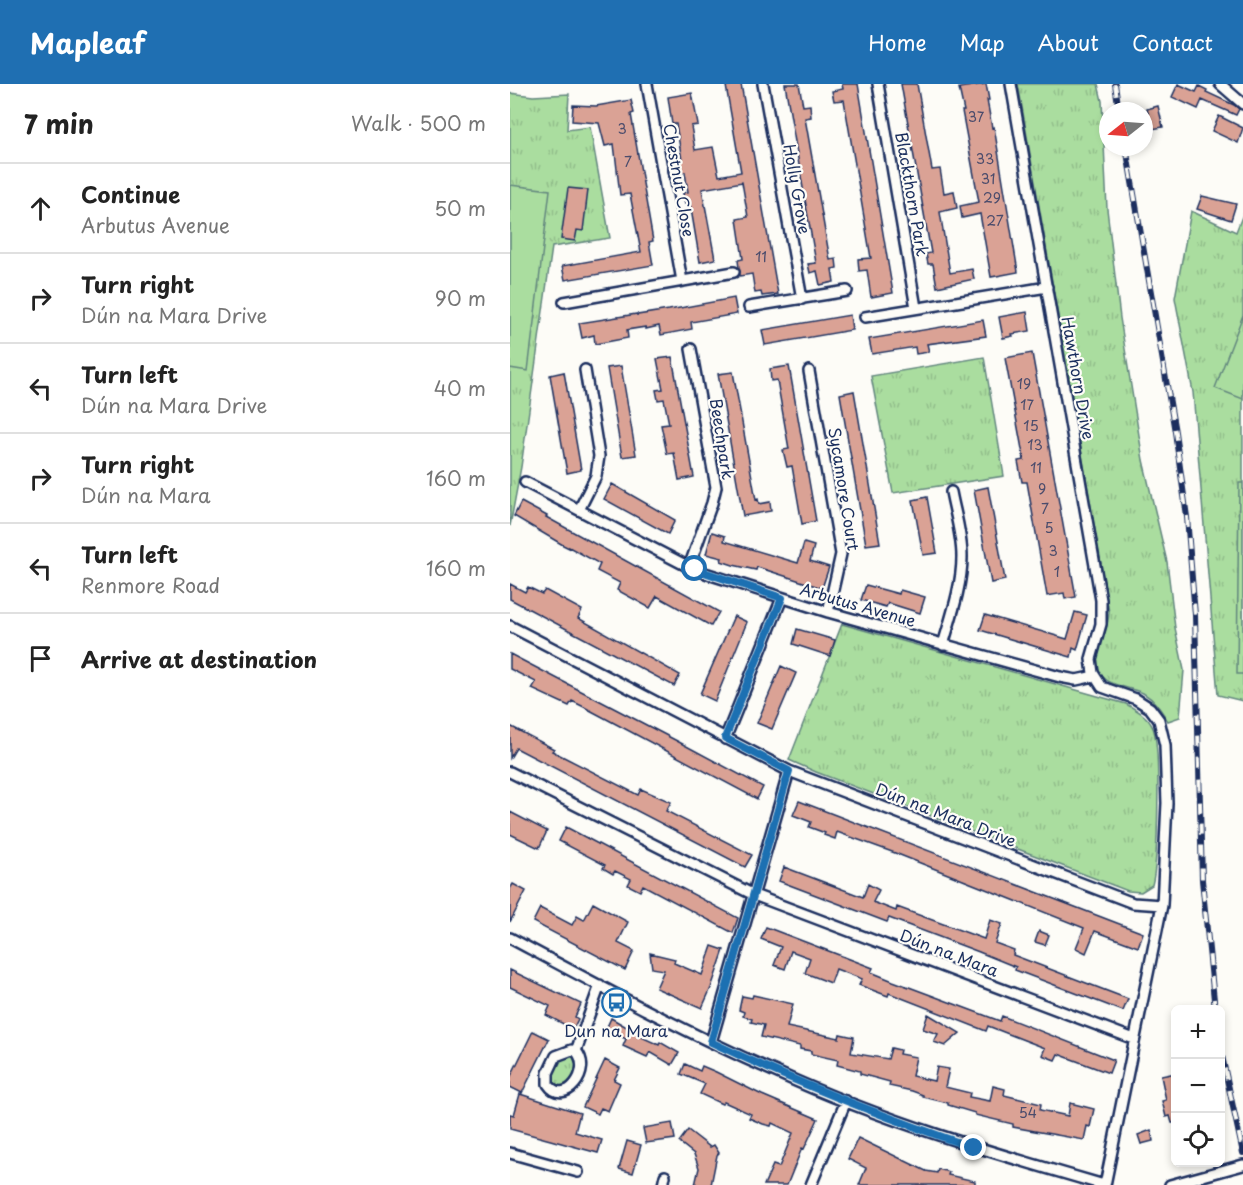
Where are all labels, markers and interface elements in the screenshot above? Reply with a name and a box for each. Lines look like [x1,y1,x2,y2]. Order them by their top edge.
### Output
text: Mapleaf [30,21,146,64]
text: Home [868,26,927,58]
text: Map [960,26,1005,58]
text: About [1038,26,1099,58]
text: Contact [1132,26,1213,58]
north arrow [1099,102,1153,156]
text: 7 min [24,104,94,143]
house number: 37 [968,106,985,127]
text: Walk · 500 m [351,108,486,138]
house number: 3 [617,118,627,139]
street label: Chestnut Close [658,121,702,238]
street label: Blackthorn Park [890,130,936,258]
street label: Holly Grove [778,142,818,236]
house number: 33 [976,148,994,169]
house number: 7 [624,151,632,172]
house number: 31 [981,168,995,189]
text: Continue [81,177,180,210]
house number: 29 [983,187,1001,208]
icon: ahead [24,192,57,225]
text: 50 m [434,193,486,223]
text: Arbutus Avenue [81,210,230,240]
house number: 27 [986,210,1004,231]
house number: 11 [755,246,767,267]
text: Turn right [81,267,194,300]
icon: right [24,282,57,315]
text: 90 m [435,283,486,313]
text: Dún na Mara Drive [81,300,267,330]
street label: Hawthorn Drive [1056,314,1102,441]
text: Turn left [81,357,178,390]
icon: left [24,372,57,405]
text: 40 m [434,373,486,403]
house number: 19 [1017,373,1031,394]
text: Dún na Mara Drive [81,390,267,420]
house number: 17 [1020,394,1034,415]
street label: Beechpark [705,396,741,481]
house number: 15 [1023,415,1039,436]
street label: Sycamore Court [823,425,867,553]
house number: 13 [1027,434,1043,455]
text: Turn right [81,447,194,480]
house number: 11 [1030,457,1042,478]
icon: right [24,462,57,495]
text: 160 m [426,463,486,493]
house number: 9 [1038,478,1046,499]
text: Dún na Mara [81,480,211,510]
house number: 7 [1041,498,1049,519]
house number: 5 [1044,517,1054,538]
text: Turn left [81,537,178,570]
house number: 3 [1048,540,1058,561]
icon: left [24,552,57,585]
text: 160 m [426,553,486,583]
route start [681,555,707,581]
house number: 1 [1054,561,1060,582]
text: Renmore Road [81,570,220,600]
street label: Arbutus Avenue [798,576,919,632]
icon: arrive [24,642,57,675]
text: Arrive at destination [81,642,317,675]
street label: Dún na Mara Drive [872,776,1021,852]
street label: Dún na Mara [897,922,1002,982]
bus stop icon: Dun na Mara [600,987,632,1019]
map controls [1171,1005,1225,1167]
button: + [1171,1005,1225,1059]
place label: Dun na Mara [564,1018,668,1042]
button: − [1171,1059,1225,1113]
house number: 54 [1019,1102,1037,1123]
button: locate [1171,1113,1225,1167]
route end [960,1134,986,1160]

